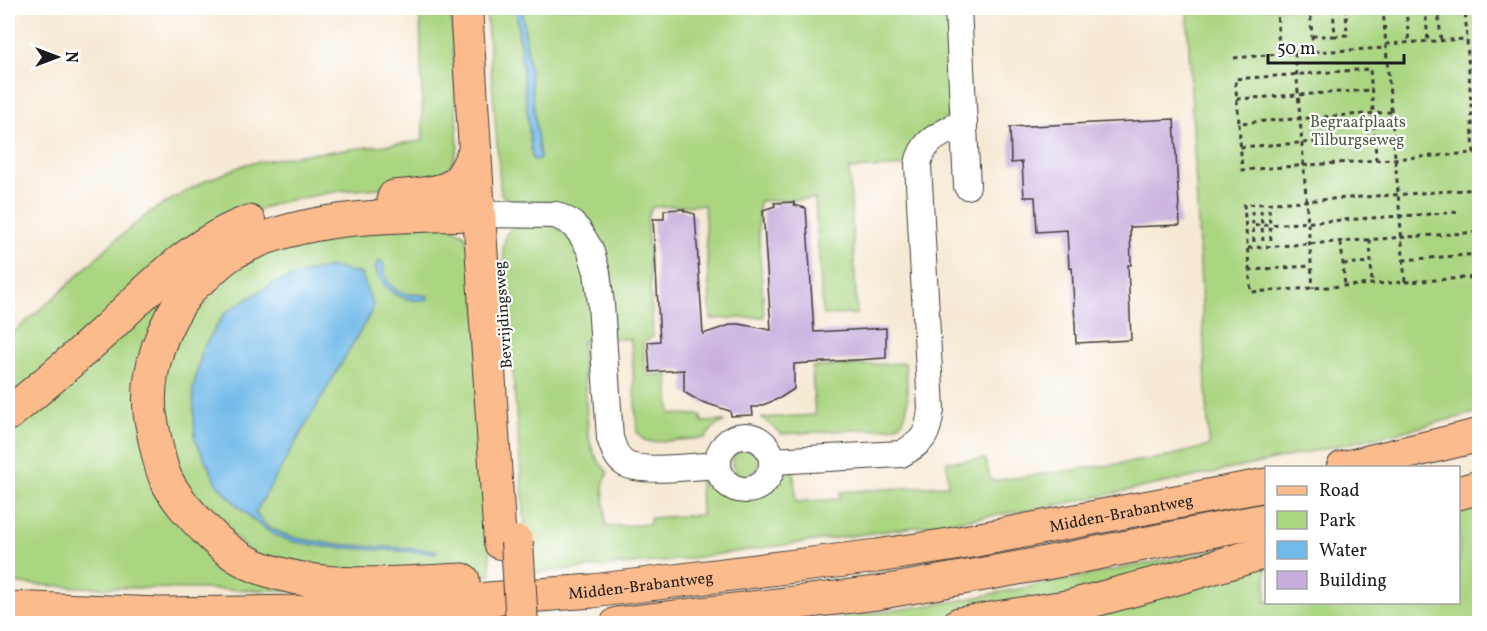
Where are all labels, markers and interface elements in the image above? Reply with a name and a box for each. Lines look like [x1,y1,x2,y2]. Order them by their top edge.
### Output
north arrow [27,27,87,87]
scale bar [1268,27,1404,65]
text: 50 m [1277,37,1316,62]
text: N [59,51,81,63]
park label: Begraafplaats Tilburgseweg [1310,112,1406,152]
street label: Bevrijdingsweg [489,260,519,369]
legend [1265,466,1460,604]
text: Road [1319,479,1360,504]
street label: Midden-Brabantweg [1048,490,1195,539]
text: Park [1319,509,1356,534]
text: Water [1319,539,1367,564]
street label: Midden-Brabantweg [568,567,715,606]
text: Building [1319,569,1387,594]

